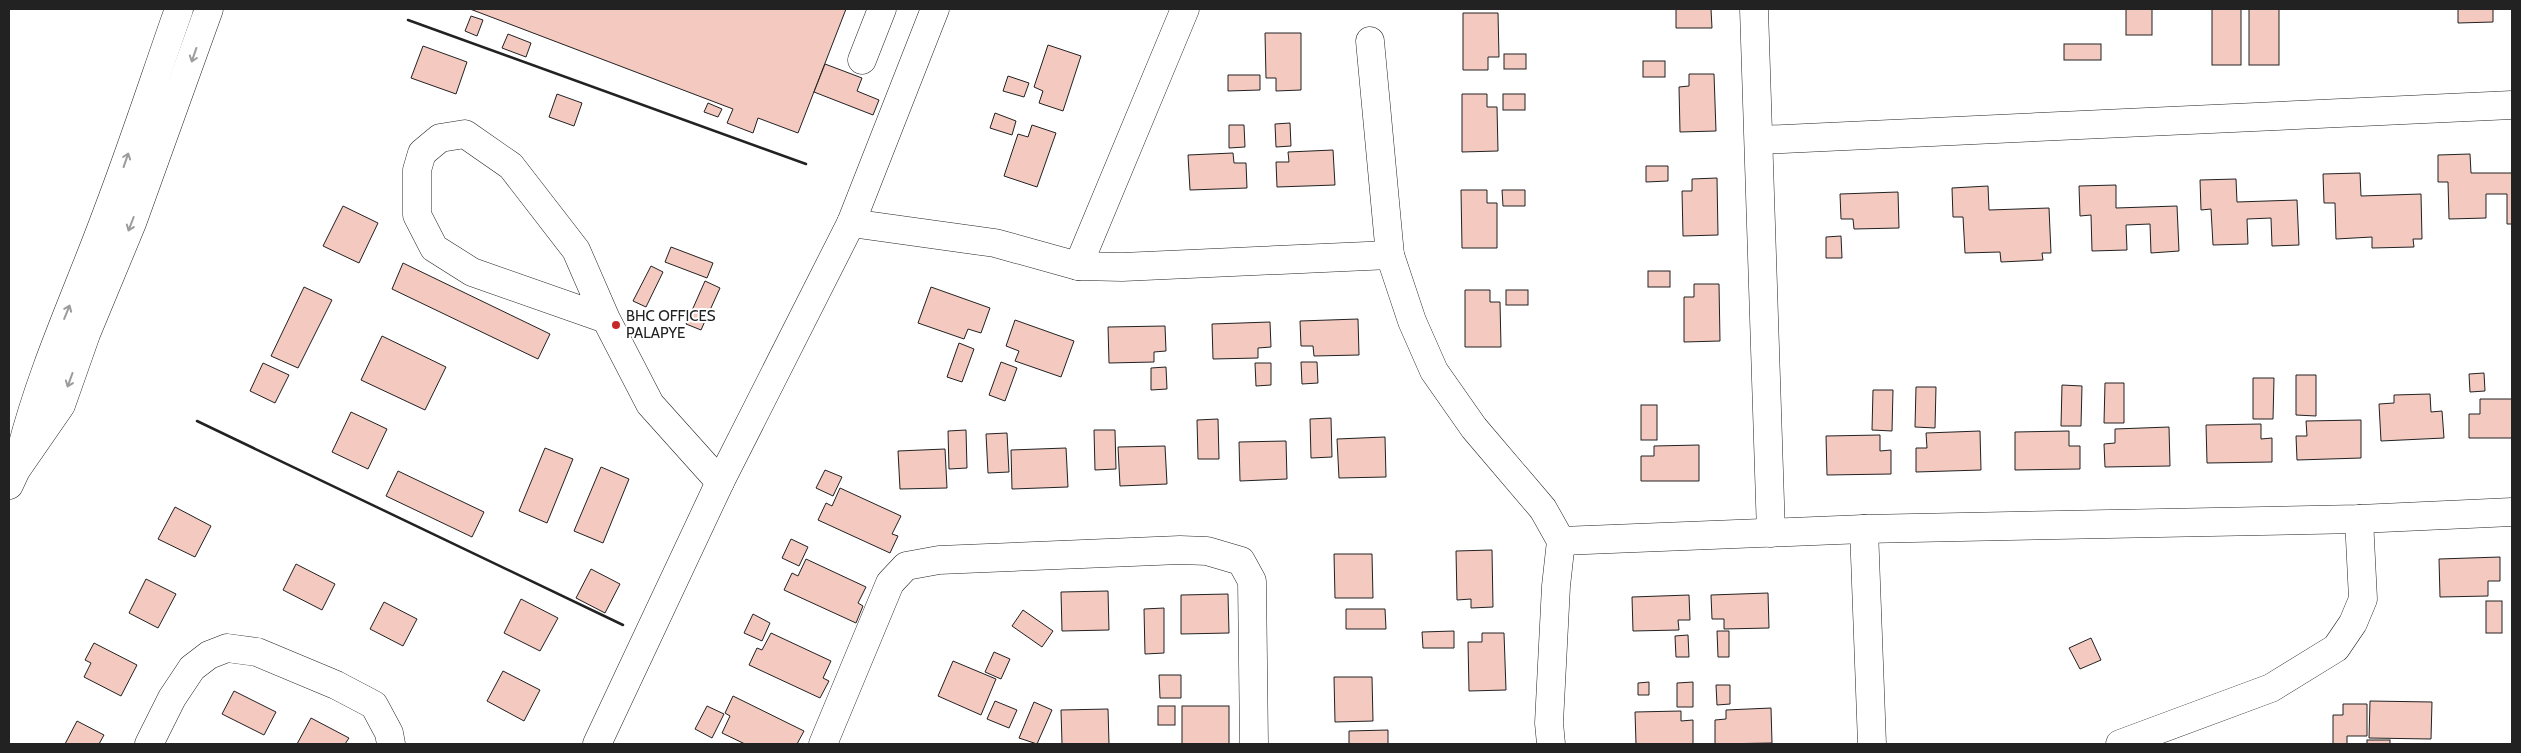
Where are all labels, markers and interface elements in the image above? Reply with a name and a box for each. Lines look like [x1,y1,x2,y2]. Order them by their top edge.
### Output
one-way arrow [189,47,198,62]
one-way arrow [122,153,131,168]
one-way arrow [126,216,136,231]
one-way arrow [63,305,73,320]
place label: BHC OFFICES PALAPYE [626,307,716,342]
marker: BHC OFFICES PALAPYE [610,319,622,331]
one-way arrow [64,372,74,388]

